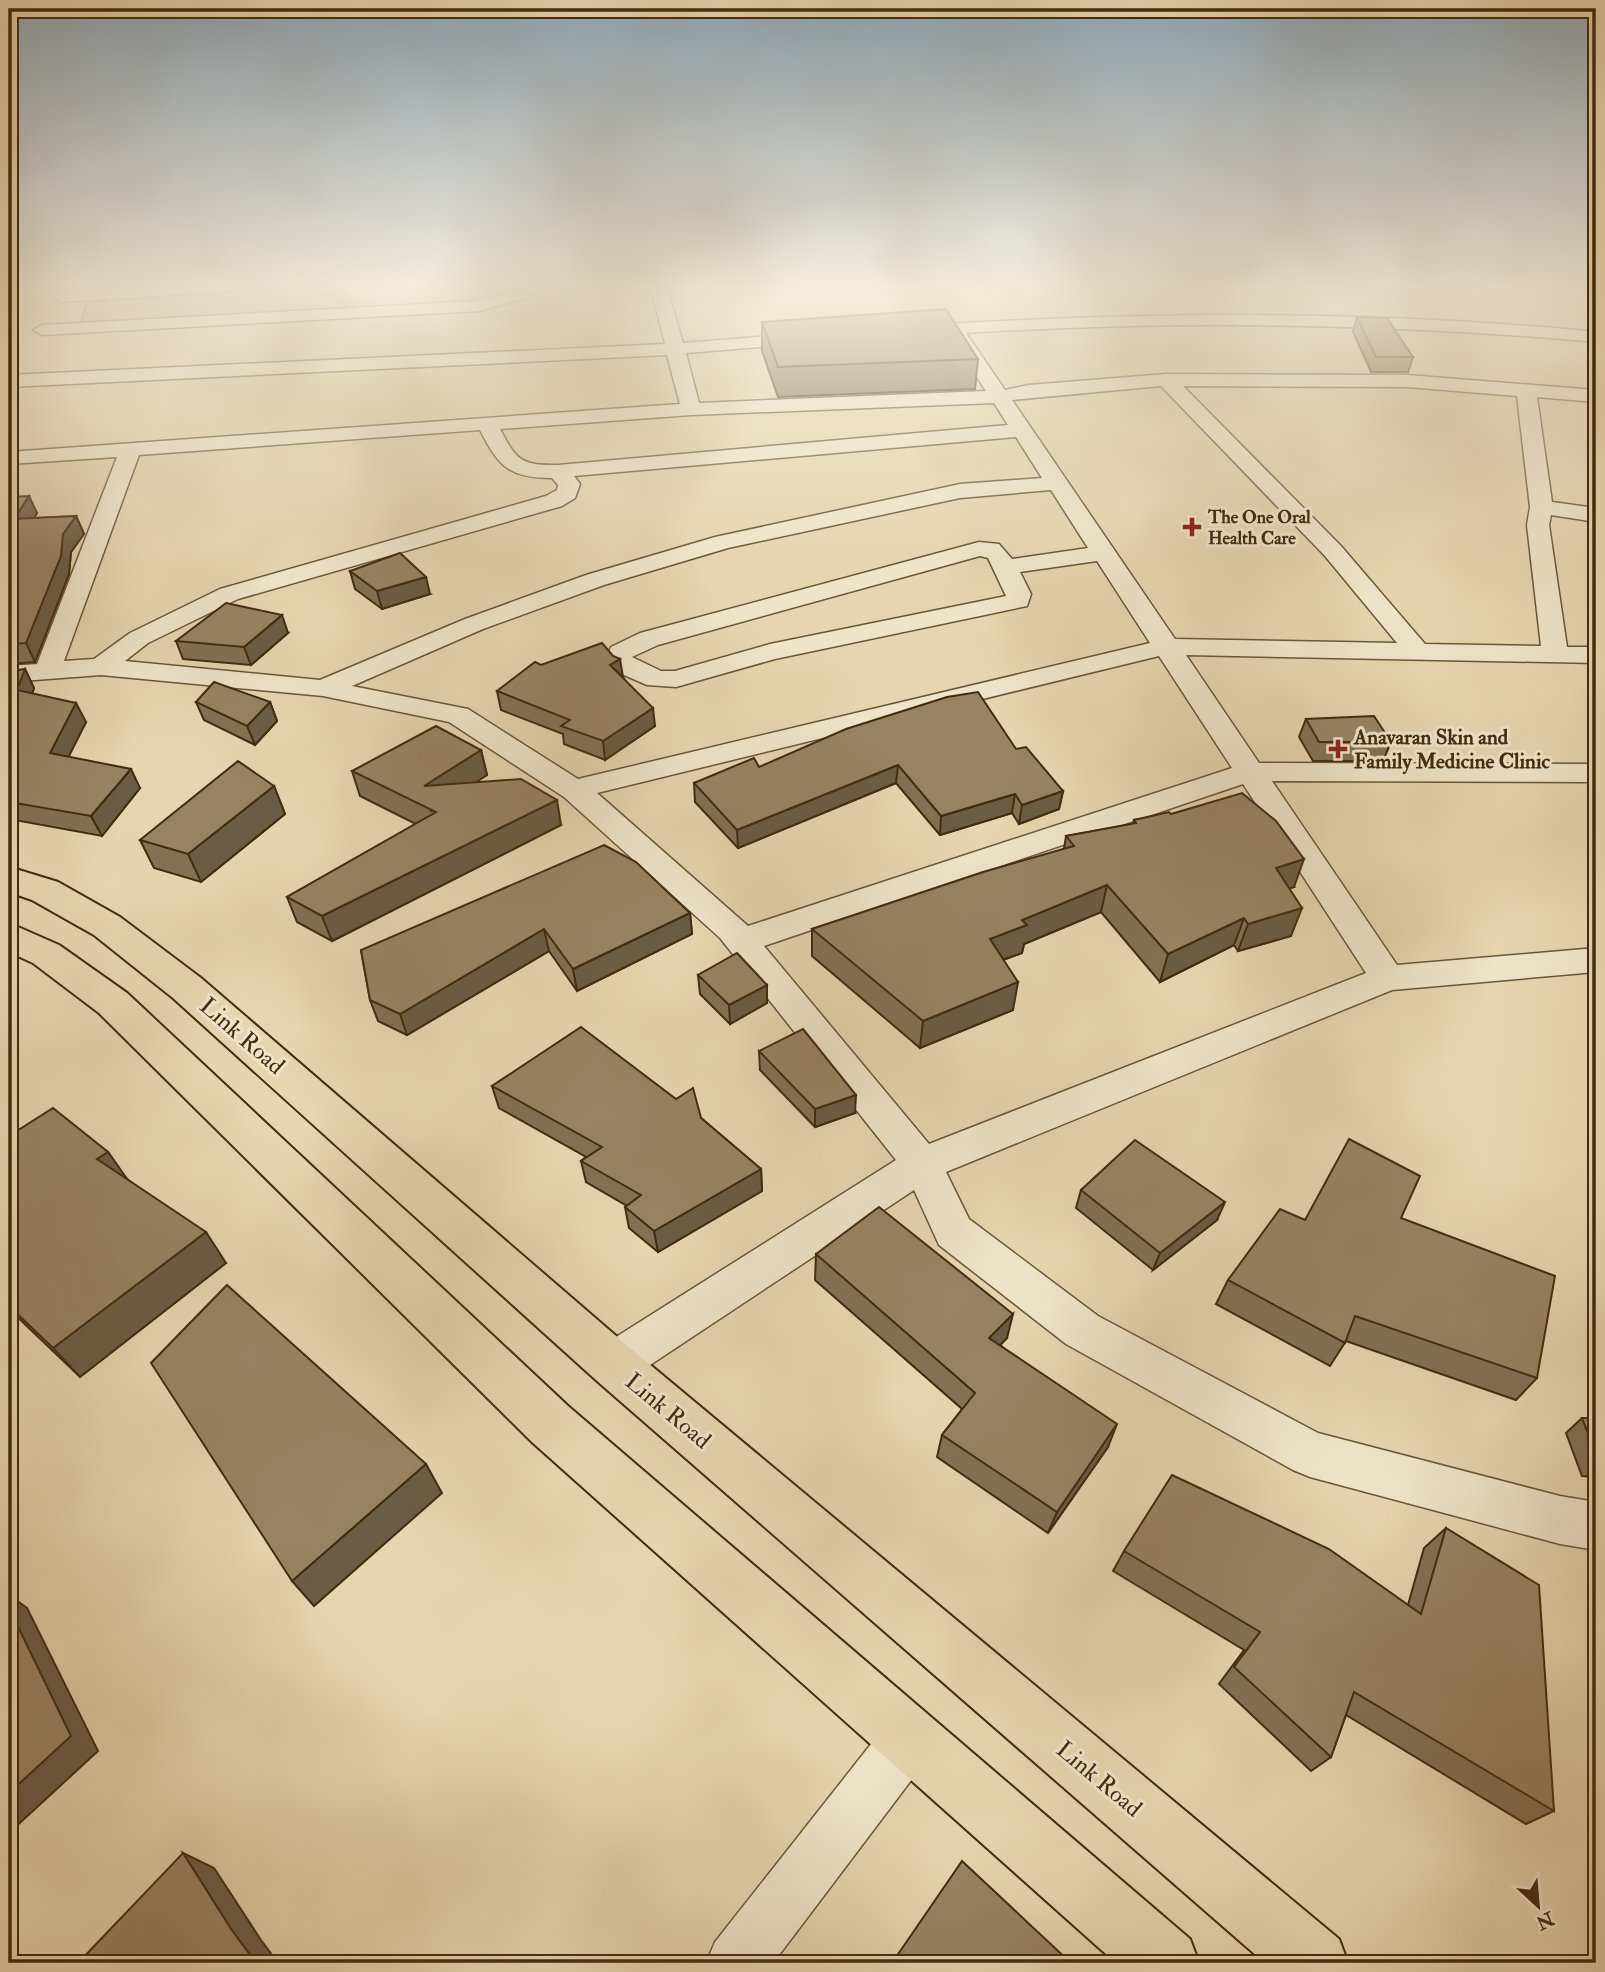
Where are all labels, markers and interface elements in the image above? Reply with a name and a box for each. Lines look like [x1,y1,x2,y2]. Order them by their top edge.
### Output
place label: The One Oral Health Care [1207,506,1311,550]
marker: The One Oral Health Care [1182,517,1202,537]
place label: Anavaran Skin and Family Medicine Clinic [1353,724,1550,775]
marker: Anavaran Skin and Family Medicine Clinic [1328,739,1348,759]
street label: Link Road [193,991,291,1082]
street label: Link Road [619,1366,718,1456]
street label: Link Road [1050,1734,1149,1824]
north arrow [1504,1870,1574,1940]
text: N [1531,1905,1559,1935]

